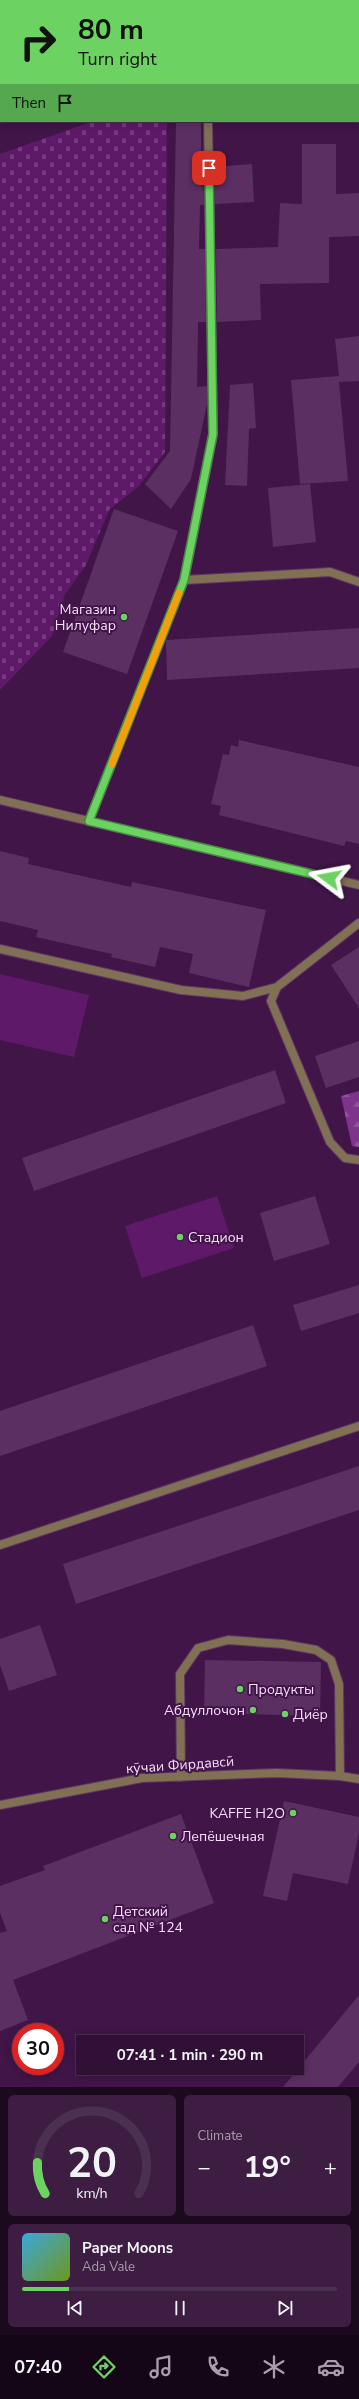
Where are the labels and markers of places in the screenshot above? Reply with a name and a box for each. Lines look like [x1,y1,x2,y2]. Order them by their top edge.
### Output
pin [192,151,226,185]
place label: Магазин Нилуфар [55,600,116,635]
marker: Магазин Нилуфар [119,612,129,622]
place label: Стадион [188,1228,244,1247]
marker: Стадион [175,1232,185,1242]
place label: Продукты [248,1680,314,1699]
marker: Продукты [235,1684,245,1694]
place label: Абдуллочон [164,1701,245,1720]
marker: Абдуллочон [248,1705,258,1715]
place label: Диëр [293,1705,328,1724]
marker: Диëр [280,1709,290,1719]
place label: KAFFE H2O [210,1804,285,1823]
marker: KAFFE H2O [288,1808,298,1818]
place label: Лепёшечная [181,1827,265,1846]
marker: Лепёшечная [168,1831,178,1841]
place label: Детский сад № 124 [113,1902,183,1937]
marker: Детский сад № 124 [100,1914,110,1924]

